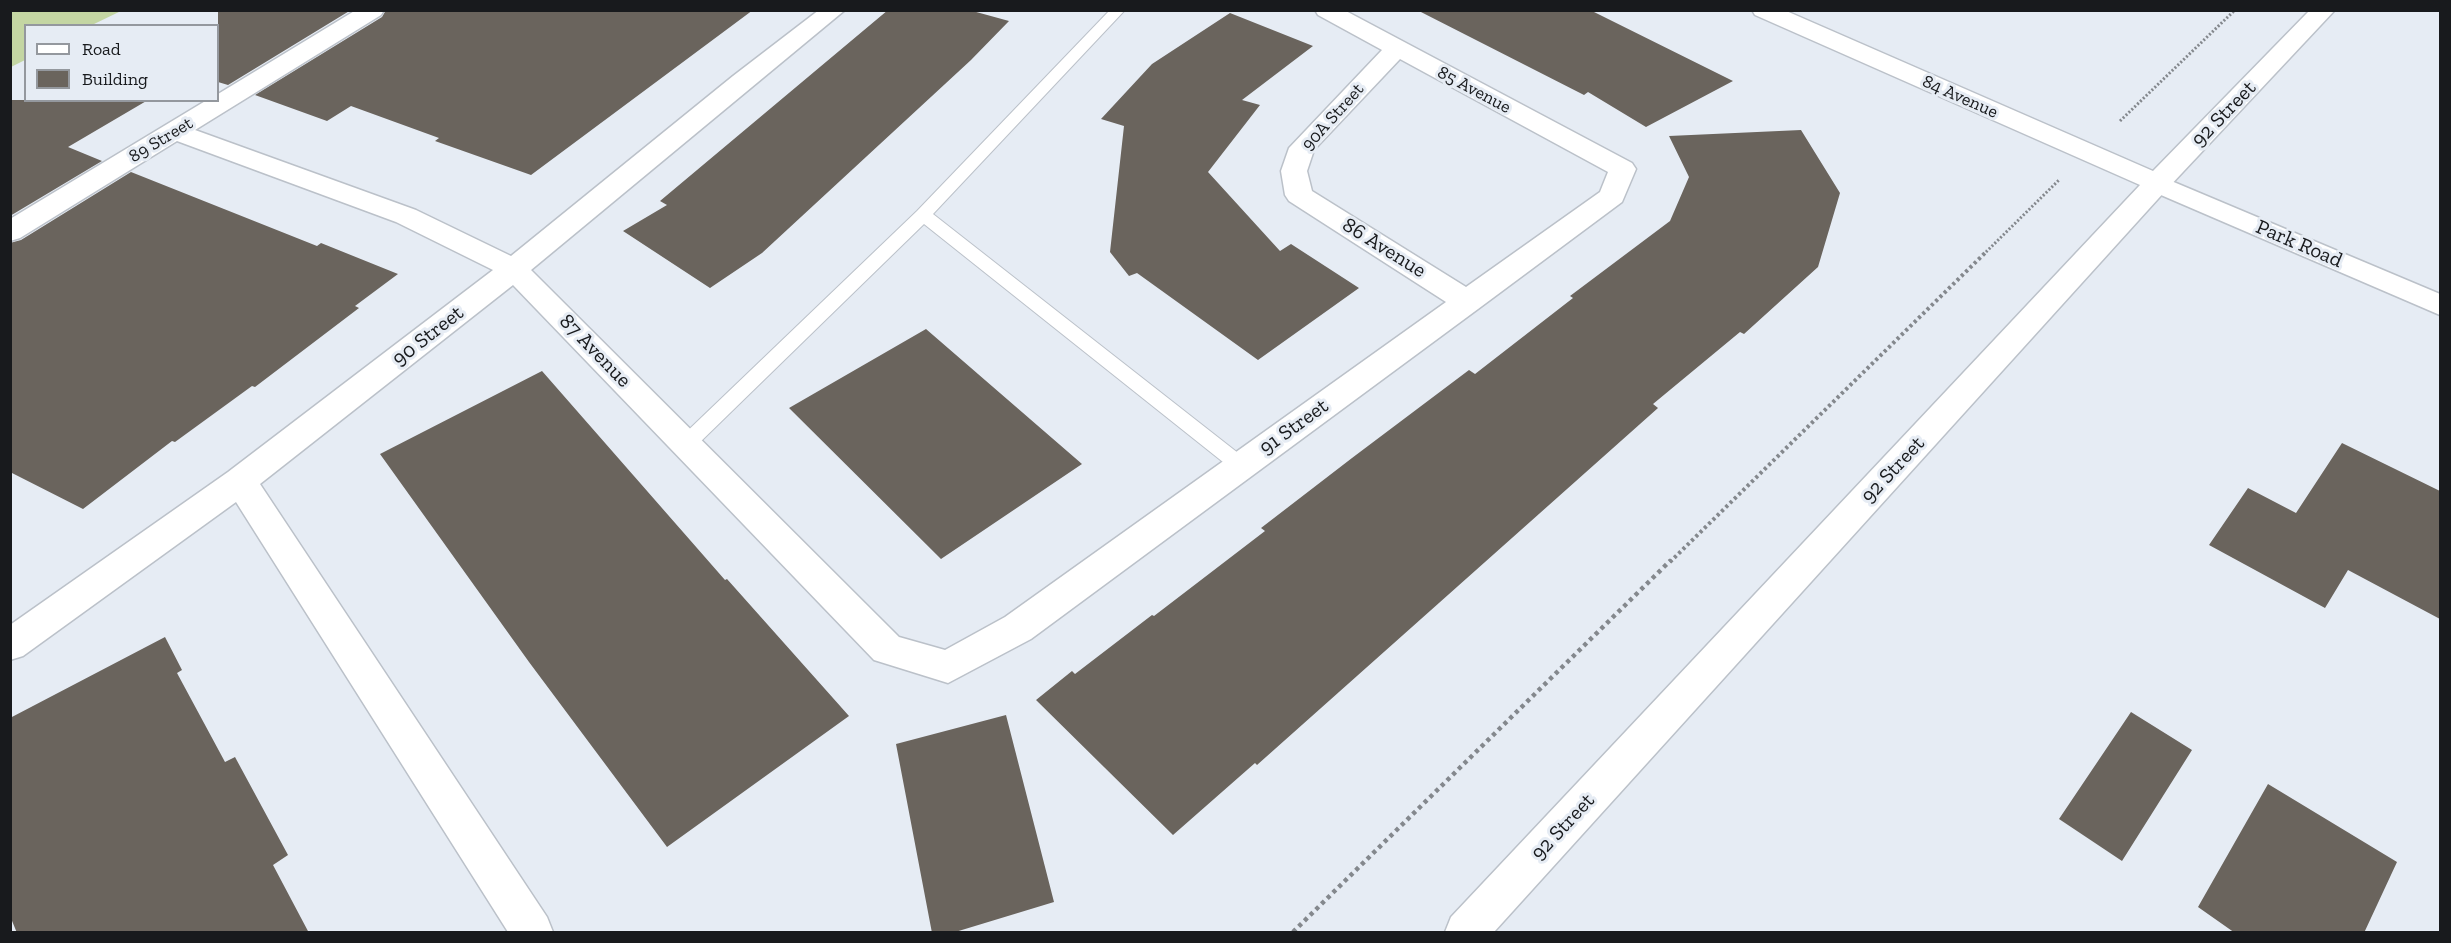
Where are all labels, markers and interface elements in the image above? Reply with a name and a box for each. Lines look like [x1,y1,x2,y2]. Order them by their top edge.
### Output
legend [24,24,219,102]
text: Road [82,38,121,60]
street label: 85 Avenue [1434,62,1514,118]
text: Building [82,68,148,90]
street label: 84 Avenue [1919,71,2001,123]
street label: 92 Street [2186,76,2262,152]
street label: 90A Street [1297,79,1369,155]
street label: 89 Street [125,113,197,167]
street label: 86 Avenue [1338,212,1430,284]
street label: Park Road [2252,215,2346,273]
street label: 90 Street [387,300,469,372]
street label: 87 Avenue [554,309,636,393]
street label: 91 Street [1255,393,1333,461]
street label: 92 Street [1856,431,1930,509]
street label: 92 Street [1526,788,1600,866]

